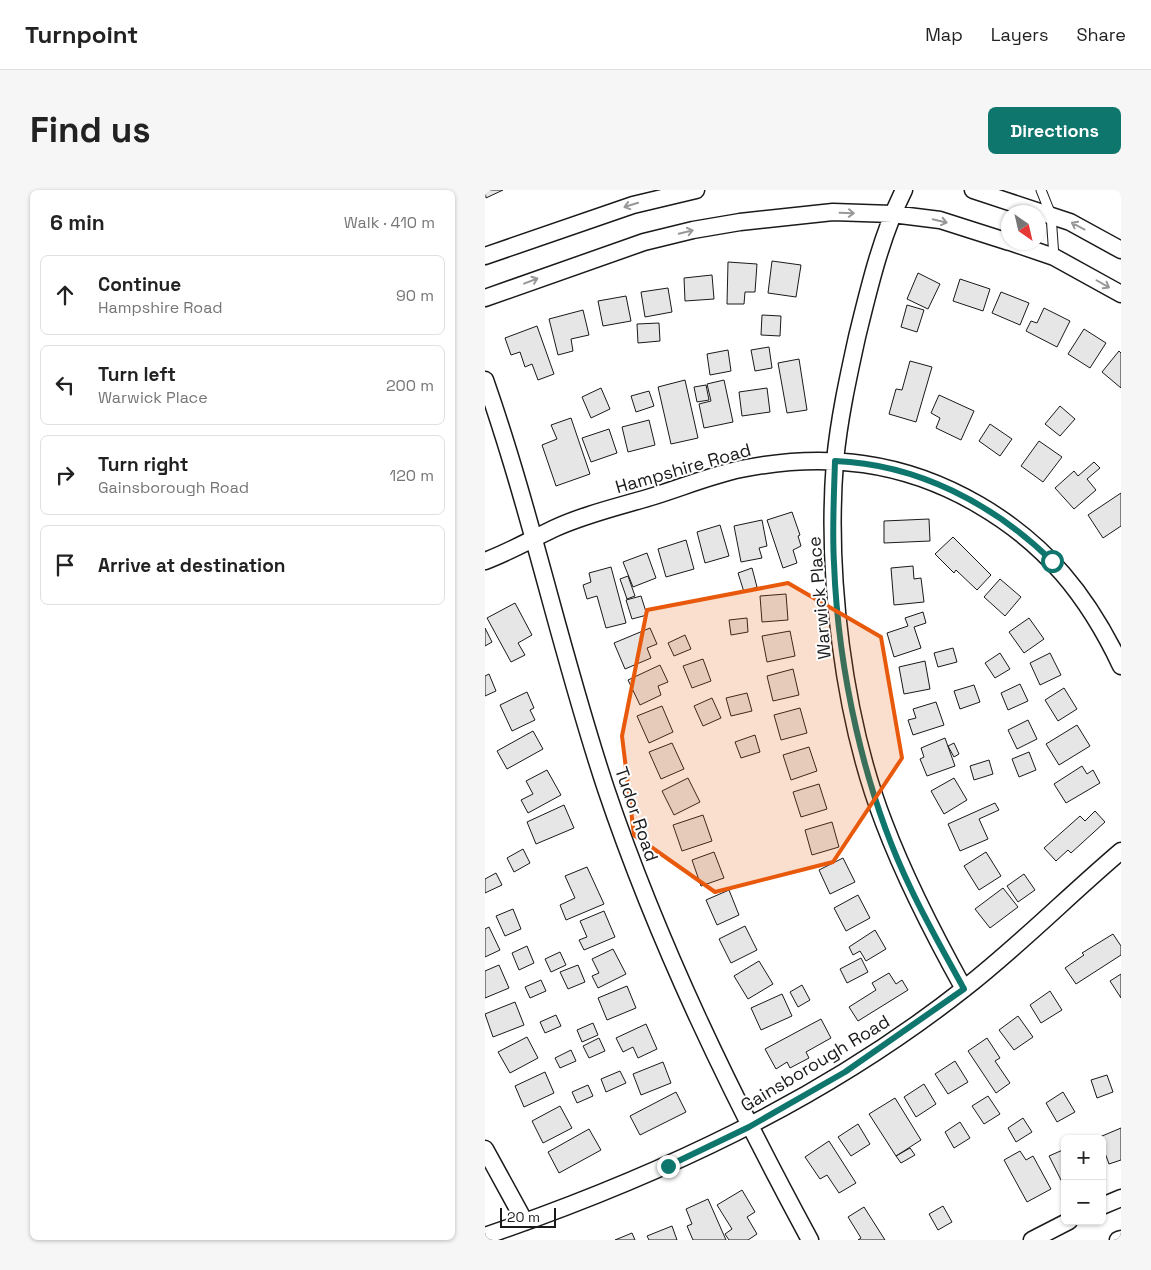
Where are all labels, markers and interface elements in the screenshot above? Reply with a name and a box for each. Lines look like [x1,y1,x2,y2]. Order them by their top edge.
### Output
text: Turnpoint [25,19,138,50]
text: Map [925,23,963,46]
text: Layers [991,23,1048,46]
text: Share [1076,23,1126,46]
button: Directions [988,107,1121,154]
text: Find us [30,108,151,152]
one-way arrow [624,201,640,211]
north arrow [1001,205,1046,250]
one-way arrow [838,208,854,217]
text: 6 min [50,209,105,236]
text: Walk · 410 m [344,212,435,233]
one-way arrow [932,217,948,226]
one-way arrow [1071,221,1086,230]
one-way arrow [677,227,693,236]
text: Continue [98,272,181,297]
one-way arrow [523,275,538,284]
one-way arrow [1095,279,1109,289]
icon: ahead [51,281,79,309]
text: 90 m [396,285,434,306]
text: Hampshire Road [98,297,223,318]
text: Turn left [98,362,176,387]
icon: left [51,371,79,399]
text: 200 m [386,375,434,396]
text: Warwick Place [98,387,208,408]
street label: Hampshire Road [612,438,754,498]
text: Turn right [98,452,188,477]
icon: right [51,461,79,489]
text: 120 m [390,465,434,486]
text: Gainsborough Road [98,477,249,498]
street label: Warwick Place [802,536,836,660]
route start [1041,550,1064,573]
icon: arrive [51,551,79,579]
text: Arrive at destination [98,553,286,578]
street label: Tudor Road [610,764,664,864]
street label: Gainsborough Road [736,1009,894,1117]
map controls [1061,1135,1106,1225]
button: + [1061,1135,1106,1180]
route end [657,1155,680,1178]
button: − [1061,1180,1106,1225]
scale bar [500,1205,556,1228]
text: 20 m [507,1208,540,1226]

